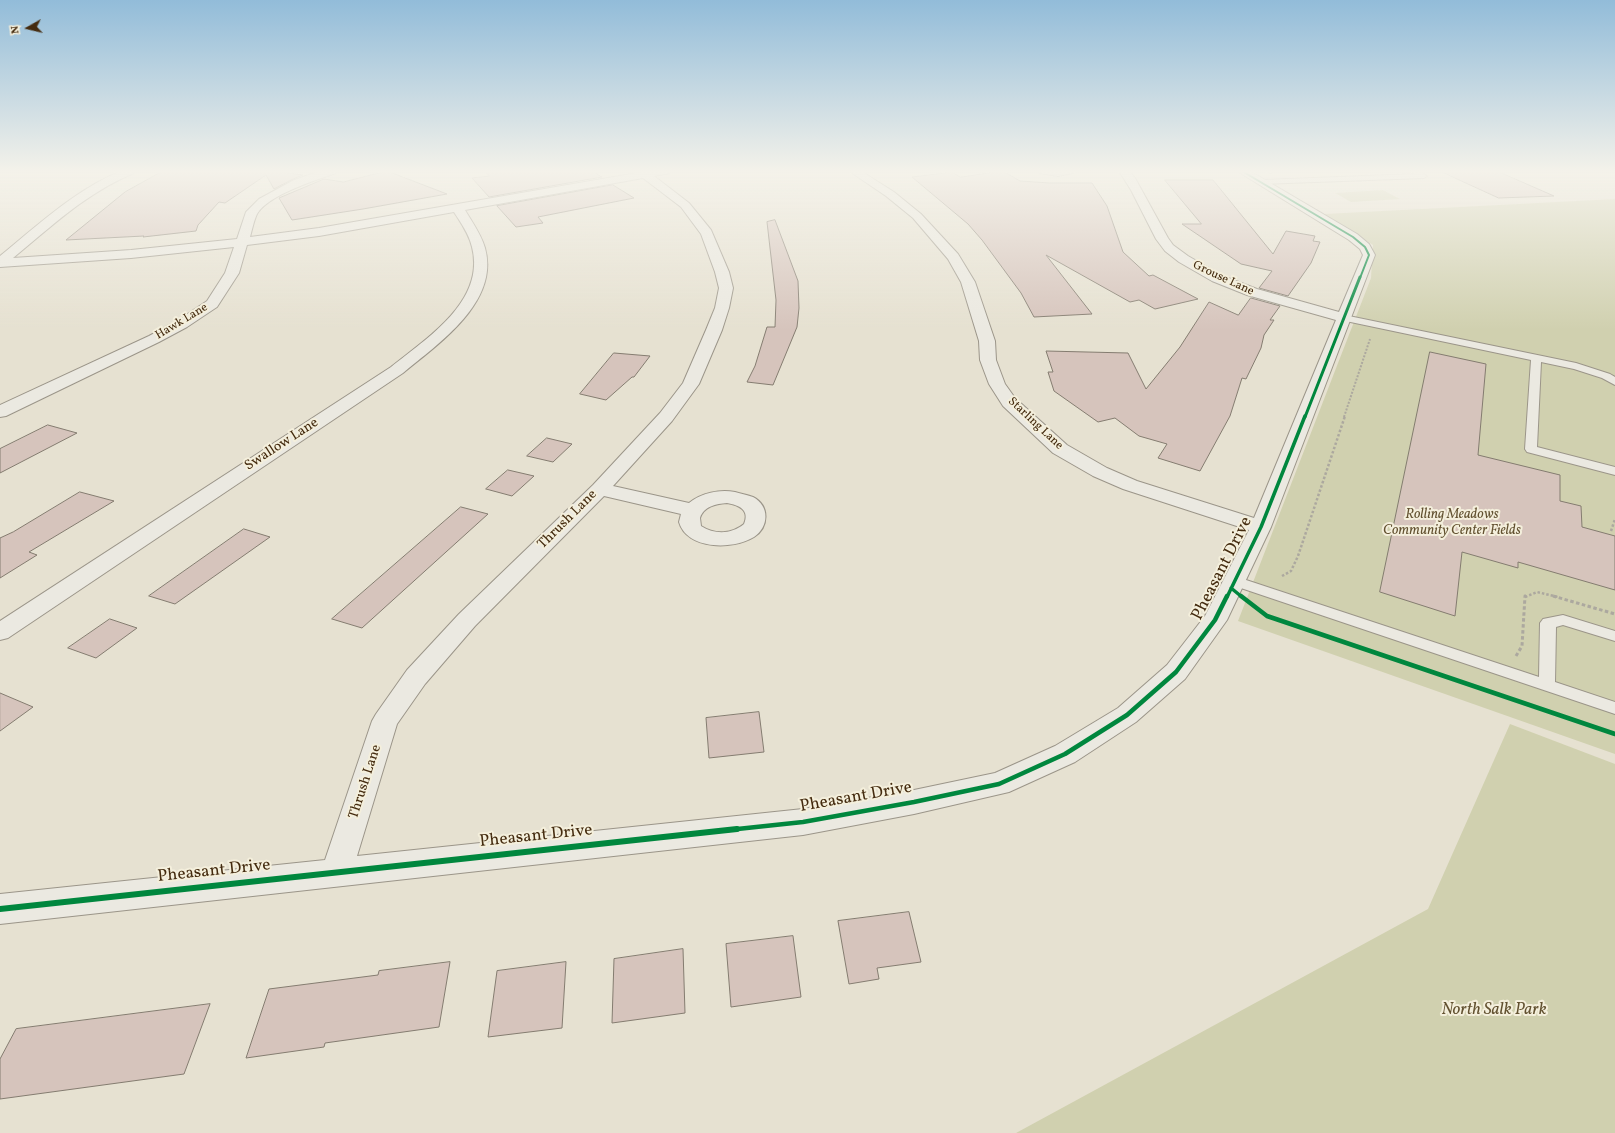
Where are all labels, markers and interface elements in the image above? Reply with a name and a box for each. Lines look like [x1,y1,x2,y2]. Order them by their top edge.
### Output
north arrow [8,8,48,48]
text: N [8,25,24,35]
street label: Grouse Lane [1190,259,1256,299]
street label: Hawk Lane [153,301,211,343]
street label: Starling Lane [1004,395,1066,453]
street label: Swallow Lane [242,415,322,475]
street label: Thrush Lane [535,487,601,553]
park label: Rolling Meadows Community Center Fields [1383,507,1521,540]
street label: Pheasant Drive [1188,514,1258,624]
street label: Thrush Lane [346,743,386,821]
street label: Pheasant Drive [798,778,914,818]
street label: Pheasant Drive [479,821,593,853]
street label: Pheasant Drive [157,856,271,888]
park label: North Salk Park [1441,1001,1547,1021]

